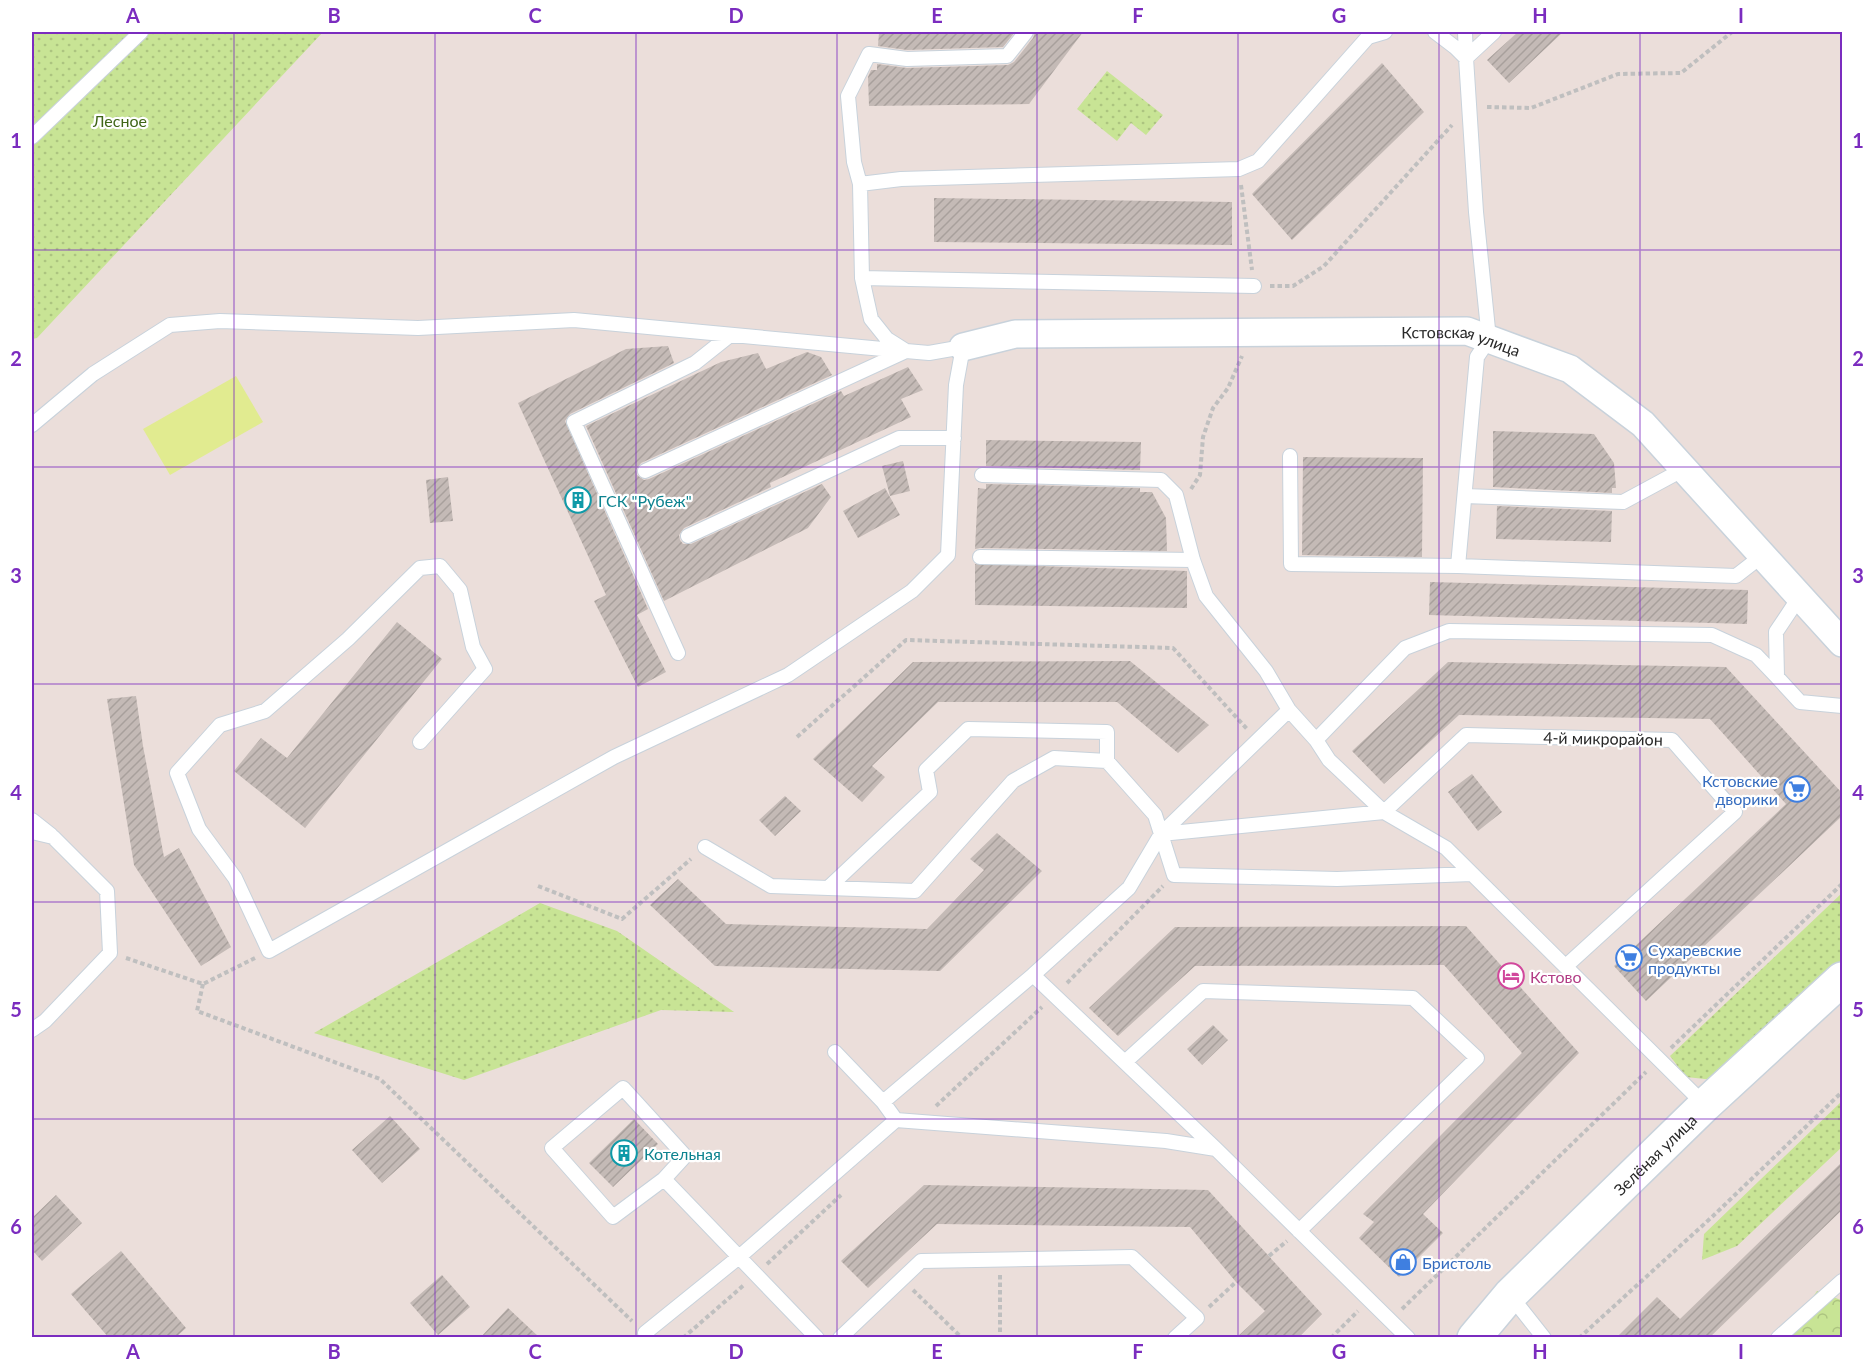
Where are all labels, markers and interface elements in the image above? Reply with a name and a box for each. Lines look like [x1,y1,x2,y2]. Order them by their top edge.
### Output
text: A [125,3,140,27]
text: B [327,3,341,27]
text: C [528,3,542,27]
text: D [728,3,744,27]
text: E [931,3,943,27]
text: F [1132,3,1144,27]
text: G [1332,3,1346,27]
text: H [1532,3,1548,27]
text: I [1738,3,1744,27]
park label: Лесное [92,111,147,130]
text: 1 [10,128,22,152]
text: 1 [1852,128,1864,152]
street label: Кстовская улица [1401,321,1523,359]
text: 2 [10,346,22,370]
text: 2 [1852,346,1864,370]
building icon: ГСК "Рубеж" [563,485,593,515]
place label: ГСК "Рубеж" [598,491,692,510]
text: 3 [10,563,22,587]
text: 3 [1852,563,1864,587]
street label: 4-й микрорайон [1543,727,1663,749]
place label: Кстовские дворики [1702,771,1778,808]
supermarket icon: Кстовские дворики [1782,774,1812,804]
text: 4 [10,780,22,804]
text: 4 [1852,780,1864,804]
place label: Сухаревские продукты [1648,940,1742,977]
supermarket icon: Сухаревские продукты [1614,943,1644,973]
hotel icon: Кстово [1496,961,1526,991]
place label: Кстово [1530,967,1582,986]
text: 5 [10,997,22,1021]
text: 5 [1852,997,1864,1021]
street label: Зелёная улица [1609,1110,1700,1199]
building icon: Котельная [609,1138,639,1168]
place label: Котельная [644,1144,721,1163]
text: 6 [10,1214,22,1238]
text: 6 [1852,1214,1864,1238]
shop icon: Бристоль [1388,1247,1418,1277]
place label: Бристоль [1422,1253,1492,1272]
text: A [125,1339,140,1363]
text: B [327,1339,341,1363]
text: C [528,1339,542,1363]
text: D [728,1339,744,1363]
text: E [931,1339,943,1363]
text: F [1132,1339,1144,1363]
text: G [1332,1339,1346,1363]
text: H [1532,1339,1548,1363]
text: I [1738,1339,1744,1363]

